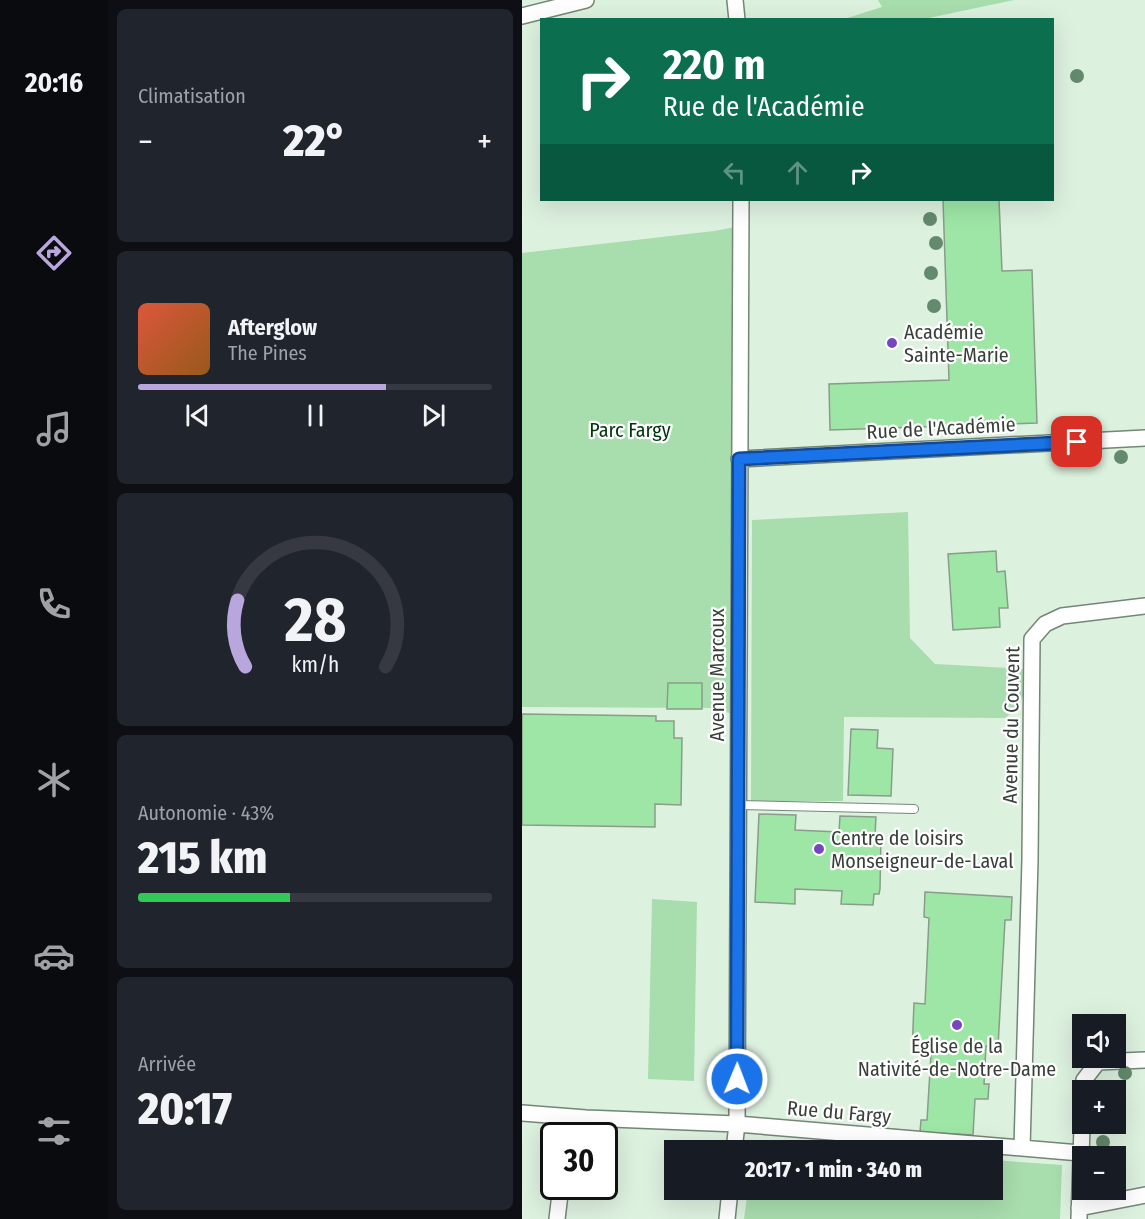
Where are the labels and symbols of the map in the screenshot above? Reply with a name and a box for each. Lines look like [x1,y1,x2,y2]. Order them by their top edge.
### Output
place label: Académie Sainte-Marie [904,320,1009,367]
marker: Académie Sainte-Marie [885,336,899,350]
street label: Rue de l'Académie [866,412,1016,444]
pin [1051,416,1102,467]
park label: Parc Fargy [589,418,671,442]
street label: Avenue Marcoux [705,608,729,742]
street label: Avenue du Couvent [998,646,1024,804]
place label: Centre de loisirs Monseigneur-de-Laval [831,826,1013,873]
marker: Centre de loisirs Monseigneur-de-Laval [812,842,826,856]
marker: Église de la Nativité-de-Notre-Dame [950,1018,964,1032]
place label: Église de la Nativité-de-Notre-Dame [858,1034,1056,1081]
position arrow [705,1047,769,1111]
street label: Rue du Fargy [786,1096,892,1129]
speed limit sign: 30 [540,1122,618,1200]

